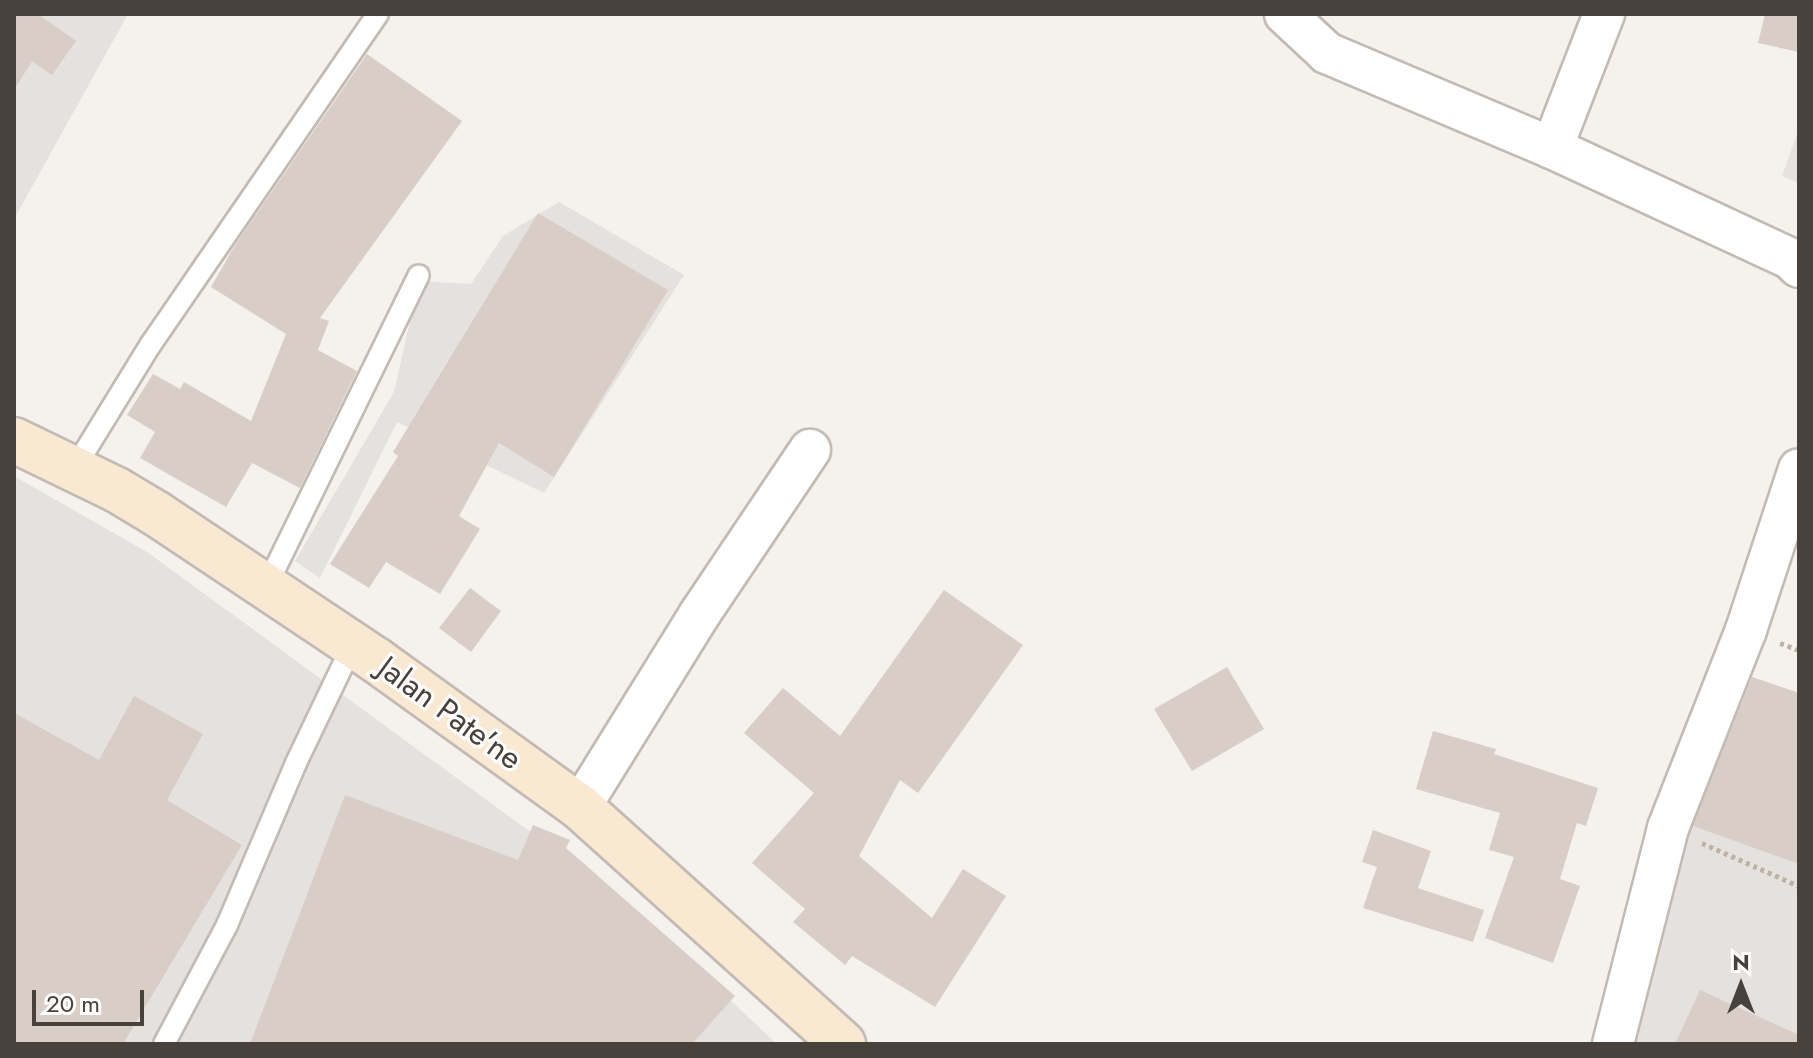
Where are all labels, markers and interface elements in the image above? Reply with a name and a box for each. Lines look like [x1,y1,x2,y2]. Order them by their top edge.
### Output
street label: Jalan Pate'ne [371,648,529,778]
north arrow [1701,946,1781,1026]
text: N [1732,946,1750,978]
scale bar [36,974,148,1024]
text: 20 m [46,986,100,1021]

